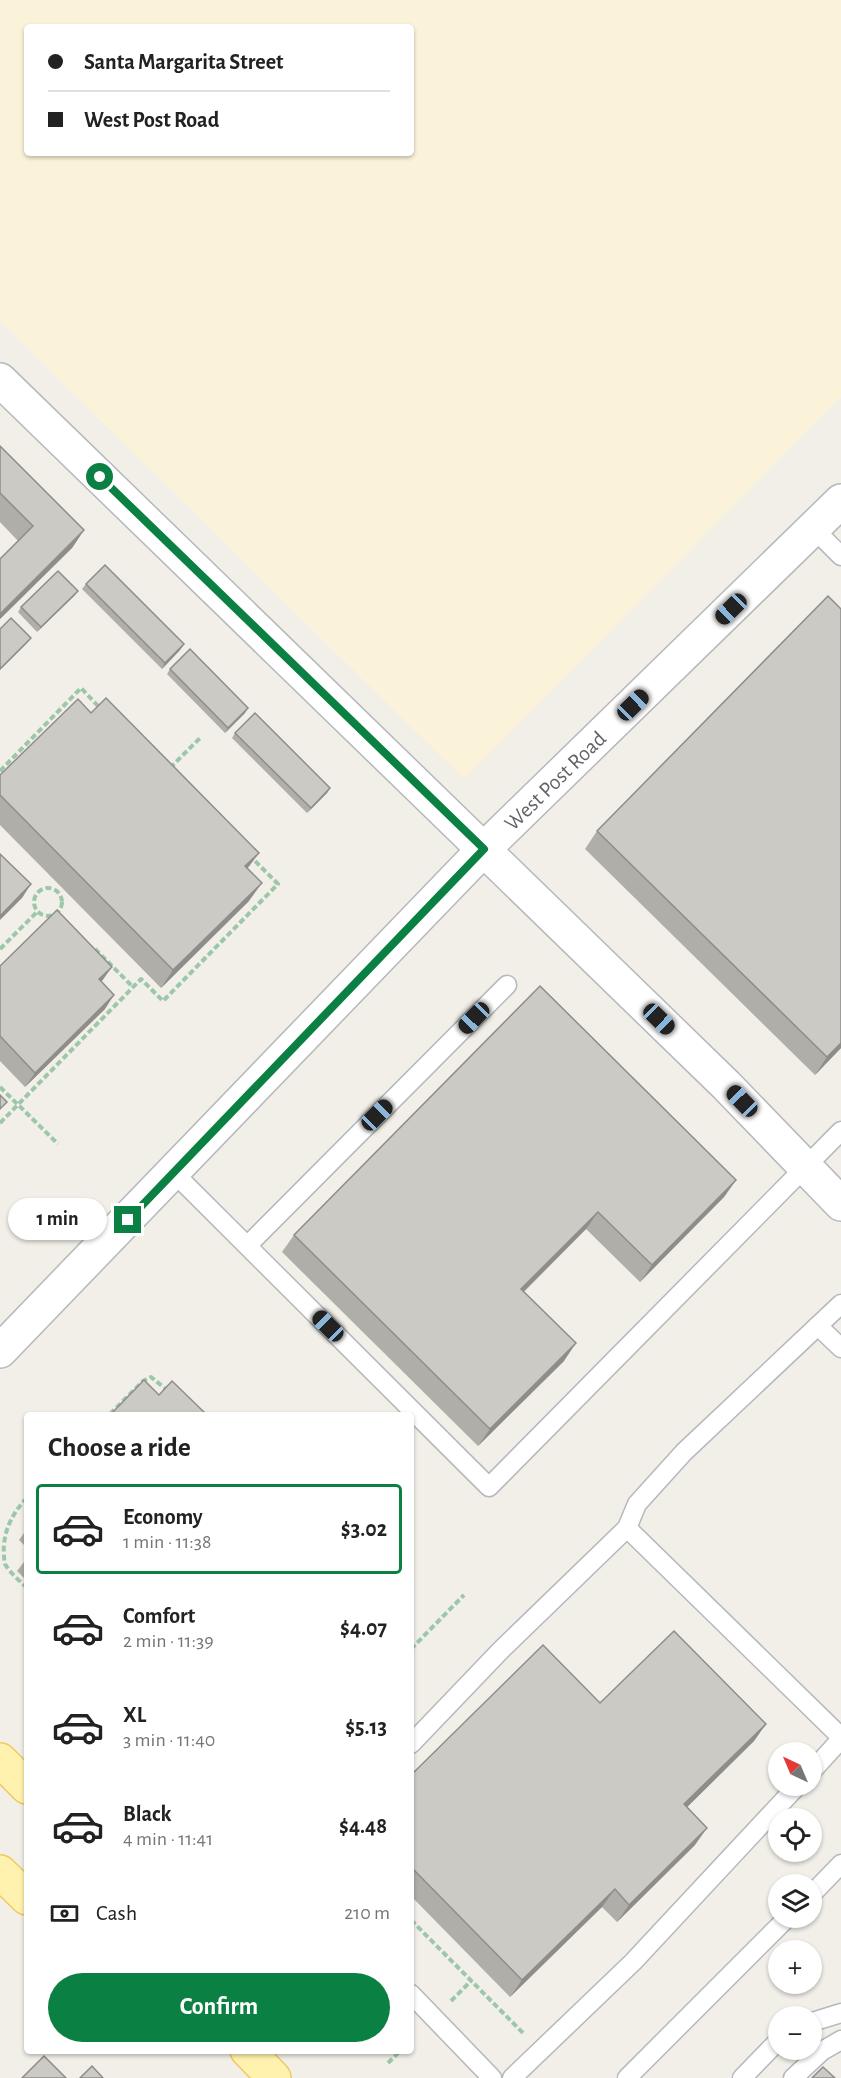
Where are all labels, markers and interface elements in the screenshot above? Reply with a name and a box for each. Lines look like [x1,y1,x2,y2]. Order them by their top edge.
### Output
text: Santa Margarita Street [84,51,284,73]
text: West Post Road [84,109,219,131]
route start [86,463,113,490]
car [712,590,750,628]
car [614,686,652,724]
street label: West Post Road [501,727,610,835]
car [455,999,493,1037]
car [640,1000,678,1038]
car [723,1082,761,1120]
car [358,1096,396,1134]
callout: 1 min [8,1199,107,1241]
route end [114,1206,141,1233]
text: 1 min [36,1209,79,1229]
car [309,1307,347,1345]
text: Choose a ride [48,1434,191,1461]
icon: car [51,1502,105,1556]
text: Economy [123,1506,203,1528]
text: $3.02 [341,1518,387,1540]
text: 1 min · 11:38 [123,1532,212,1552]
icon: car [51,1601,105,1655]
text: Comfort [123,1605,195,1627]
text: $4.07 [340,1617,387,1639]
text: 2 min · 11:39 [123,1631,214,1651]
icon: car [51,1700,105,1754]
text: XL [123,1704,146,1726]
text: $5.13 [345,1716,387,1738]
text: 3 min · 11:40 [123,1730,215,1750]
north arrow [768,1742,822,1796]
map controls [768,1742,822,2060]
icon: car [51,1799,105,1853]
text: Black [123,1803,171,1825]
button: locate [768,1808,822,1862]
text: $4.48 [339,1815,387,1837]
text: 4 min · 11:41 [123,1829,213,1849]
button: layers [768,1874,822,1928]
icon: cash [48,1897,81,1930]
text: Cash [96,1902,137,1924]
text: 210 m [344,1903,390,1923]
button: + [768,1940,822,1994]
button: Confirm [48,1973,390,2042]
button: − [768,2006,822,2060]

